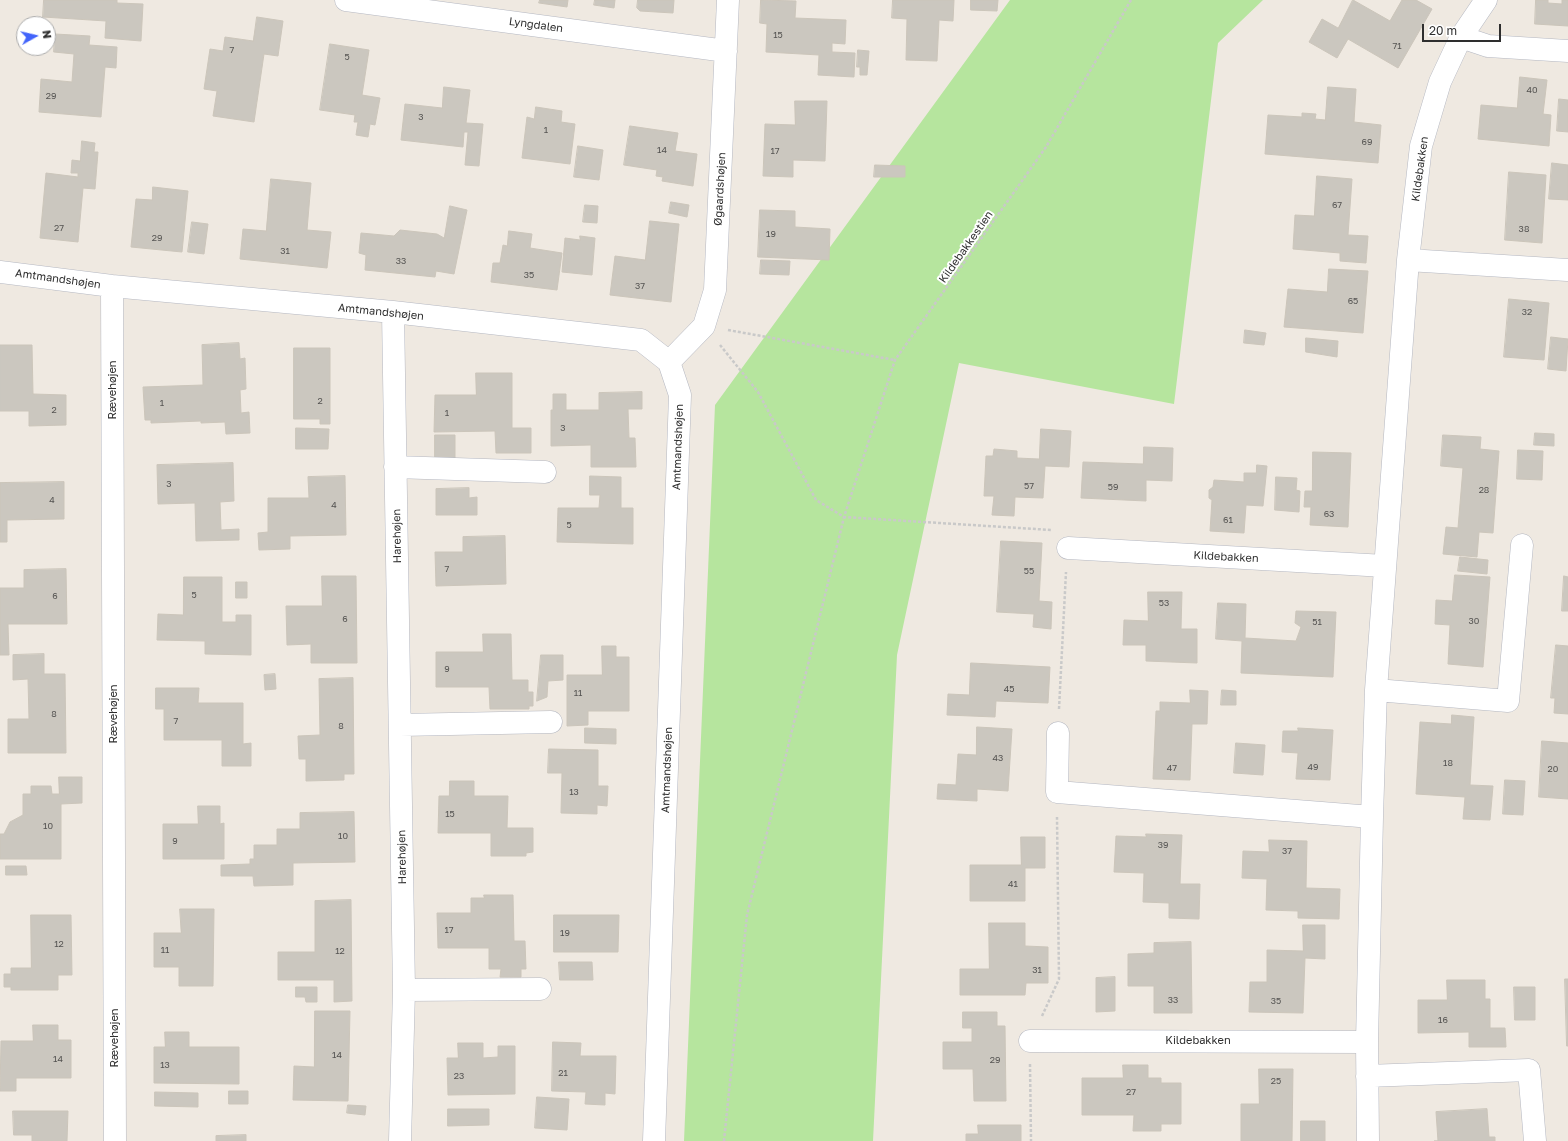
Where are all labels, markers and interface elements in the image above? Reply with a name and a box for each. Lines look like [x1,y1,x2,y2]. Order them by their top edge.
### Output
street label: Lyngdalen [508,15,564,35]
north arrow [16,16,56,56]
scale bar [1424,16,1503,42]
text: 20 m [1429,23,1457,38]
text: N [40,29,54,39]
house number: 15 [773,30,783,40]
house number: 71 [1392,41,1402,51]
house number: 7 [230,45,234,55]
house number: 5 [344,52,350,62]
house number: 40 [1526,85,1538,95]
house number: 29 [46,91,56,101]
house number: 3 [418,112,424,122]
house number: 1 [544,125,548,135]
street label: Kildebakken [1409,136,1431,202]
house number: 69 [1362,137,1372,147]
house number: 14 [657,145,667,155]
house number: 17 [770,146,780,156]
street label: Øgaardshøjen [711,152,729,226]
house number: 67 [1332,200,1342,210]
street label: Kildebakkestien [936,208,996,286]
house number: 27 [54,223,64,233]
house number: 38 [1519,224,1529,234]
house number: 19 [766,229,776,239]
house number: 29 [152,233,162,243]
house number: 31 [280,246,290,256]
house number: 33 [396,256,406,266]
street label: Amtmandshøjen [14,266,102,292]
house number: 35 [524,270,534,280]
house number: 37 [635,281,645,291]
house number: 65 [1348,296,1358,306]
street label: Amtmandshøjen [337,301,425,323]
house number: 32 [1522,307,1532,317]
street label: Rævehøjen [106,360,120,420]
house number: 2 [317,396,323,406]
house number: 1 [160,398,164,408]
street label: Amtmandshøjen [670,404,686,490]
house number: 2 [51,405,57,415]
house number: 1 [445,408,449,418]
house number: 3 [560,423,566,433]
house number: 3 [166,479,172,489]
house number: 57 [1024,481,1034,491]
house number: 59 [1108,482,1118,492]
house number: 28 [1479,485,1489,495]
house number: 4 [49,495,55,505]
house number: 4 [331,500,337,510]
street label: Harehøjen [390,509,404,563]
house number: 63 [1324,509,1334,519]
house number: 61 [1223,515,1233,525]
house number: 5 [566,520,572,530]
street label: Kildebakken [1193,549,1259,565]
house number: 7 [445,564,449,574]
house number: 55 [1024,566,1034,576]
house number: 5 [191,590,197,600]
house number: 6 [52,591,58,601]
house number: 53 [1159,598,1169,608]
house number: 6 [342,614,348,624]
house number: 30 [1469,616,1479,626]
house number: 51 [1312,617,1322,627]
house number: 9 [444,664,450,674]
street label: Rævehøjen [107,684,121,744]
house number: 45 [1004,684,1014,694]
house number: 11 [574,688,582,698]
house number: 8 [51,709,57,719]
house number: 7 [174,716,178,726]
house number: 8 [338,721,344,731]
street label: Amtmandshøjen [659,727,675,813]
house number: 43 [993,753,1003,763]
house number: 18 [1443,758,1453,768]
house number: 49 [1308,762,1318,772]
house number: 47 [1167,763,1177,773]
house number: 20 [1548,764,1558,774]
house number: 13 [569,787,579,797]
house number: 15 [445,809,455,819]
house number: 10 [43,821,53,831]
street label: Harehøjen [395,830,409,884]
house number: 10 [338,831,348,841]
house number: 9 [172,836,178,846]
house number: 39 [1158,840,1168,850]
house number: 37 [1282,846,1292,856]
house number: 41 [1008,879,1018,889]
house number: 17 [444,925,454,935]
house number: 19 [560,928,570,938]
house number: 12 [54,939,64,949]
house number: 11 [161,945,169,955]
house number: 12 [335,946,345,956]
house number: 31 [1032,965,1042,975]
house number: 33 [1168,995,1178,1005]
house number: 35 [1271,996,1281,1006]
street label: Rævehøjen [108,1008,122,1068]
house number: 16 [1438,1015,1448,1025]
street label: Kildebakken [1165,1034,1231,1048]
house number: 14 [332,1050,342,1060]
house number: 14 [53,1054,63,1064]
house number: 29 [990,1055,1000,1065]
house number: 13 [160,1060,170,1070]
house number: 21 [558,1068,568,1078]
house number: 23 [454,1071,464,1081]
house number: 25 [1271,1076,1281,1086]
house number: 27 [1126,1087,1136,1097]

